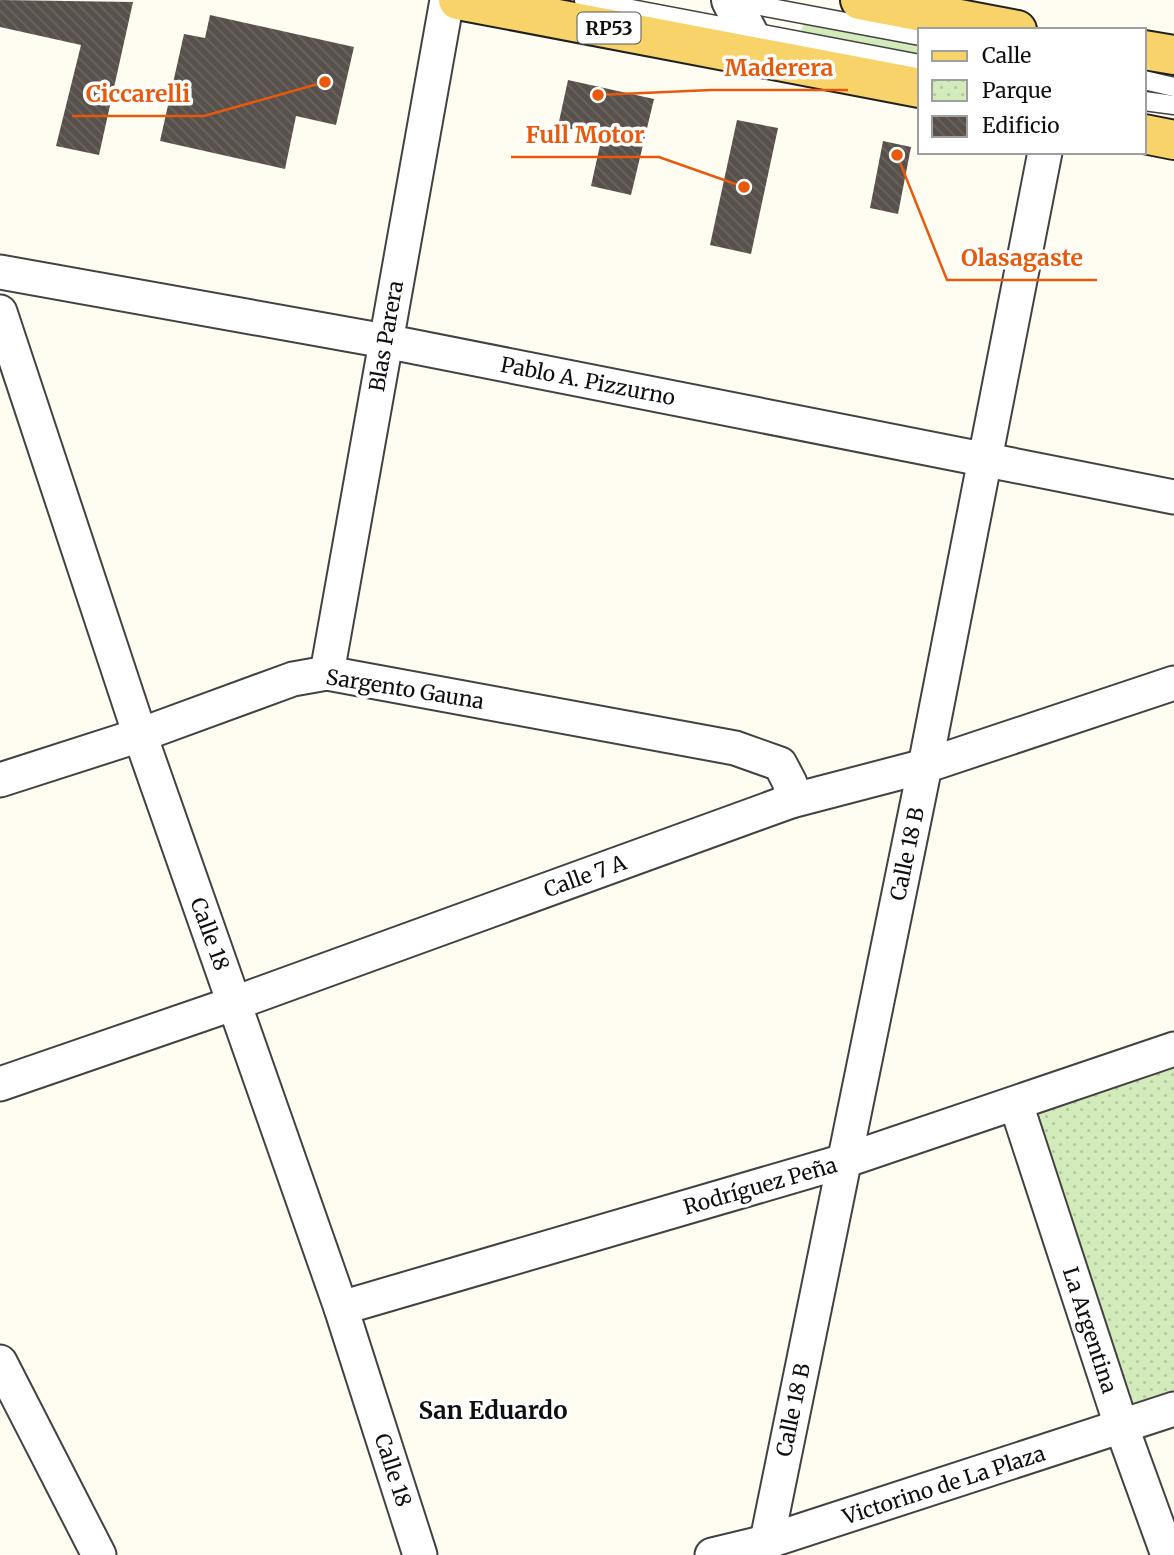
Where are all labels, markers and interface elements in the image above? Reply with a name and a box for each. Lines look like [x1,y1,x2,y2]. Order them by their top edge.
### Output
road number: RP53 [578,12,640,44]
legend [918,28,1146,154]
text: Calle [982,42,1031,69]
callout: Maderera [711,46,848,90]
text: Maderera [725,53,834,82]
callout: Ciccarelli [72,72,204,116]
text: Parque [982,77,1052,104]
text: Ciccarelli [86,79,190,108]
text: Edificio [982,112,1059,139]
callout: Full Motor [511,113,659,157]
text: Full Motor [525,120,645,149]
callout: Olasagaste [947,236,1097,280]
text: Olasagaste [961,243,1083,272]
street label: Blas Parera [363,279,409,393]
street label: Pablo A. Pizzurno [498,351,678,411]
street label: Sargento Gauna [324,663,486,715]
street label: Calle 18 B [884,805,930,903]
street label: Calle 7 A [540,849,630,903]
street label: Calle 18 [184,894,236,974]
street label: Rodríguez Peña [680,1151,840,1221]
street label: La Argentina [1057,1263,1123,1397]
street label: Calle 18 B [770,1361,816,1459]
district label: San Eduardo [418,1395,568,1426]
street label: Calle 18 [368,1430,418,1510]
street label: Victorino de La Plaza [838,1440,1049,1531]

